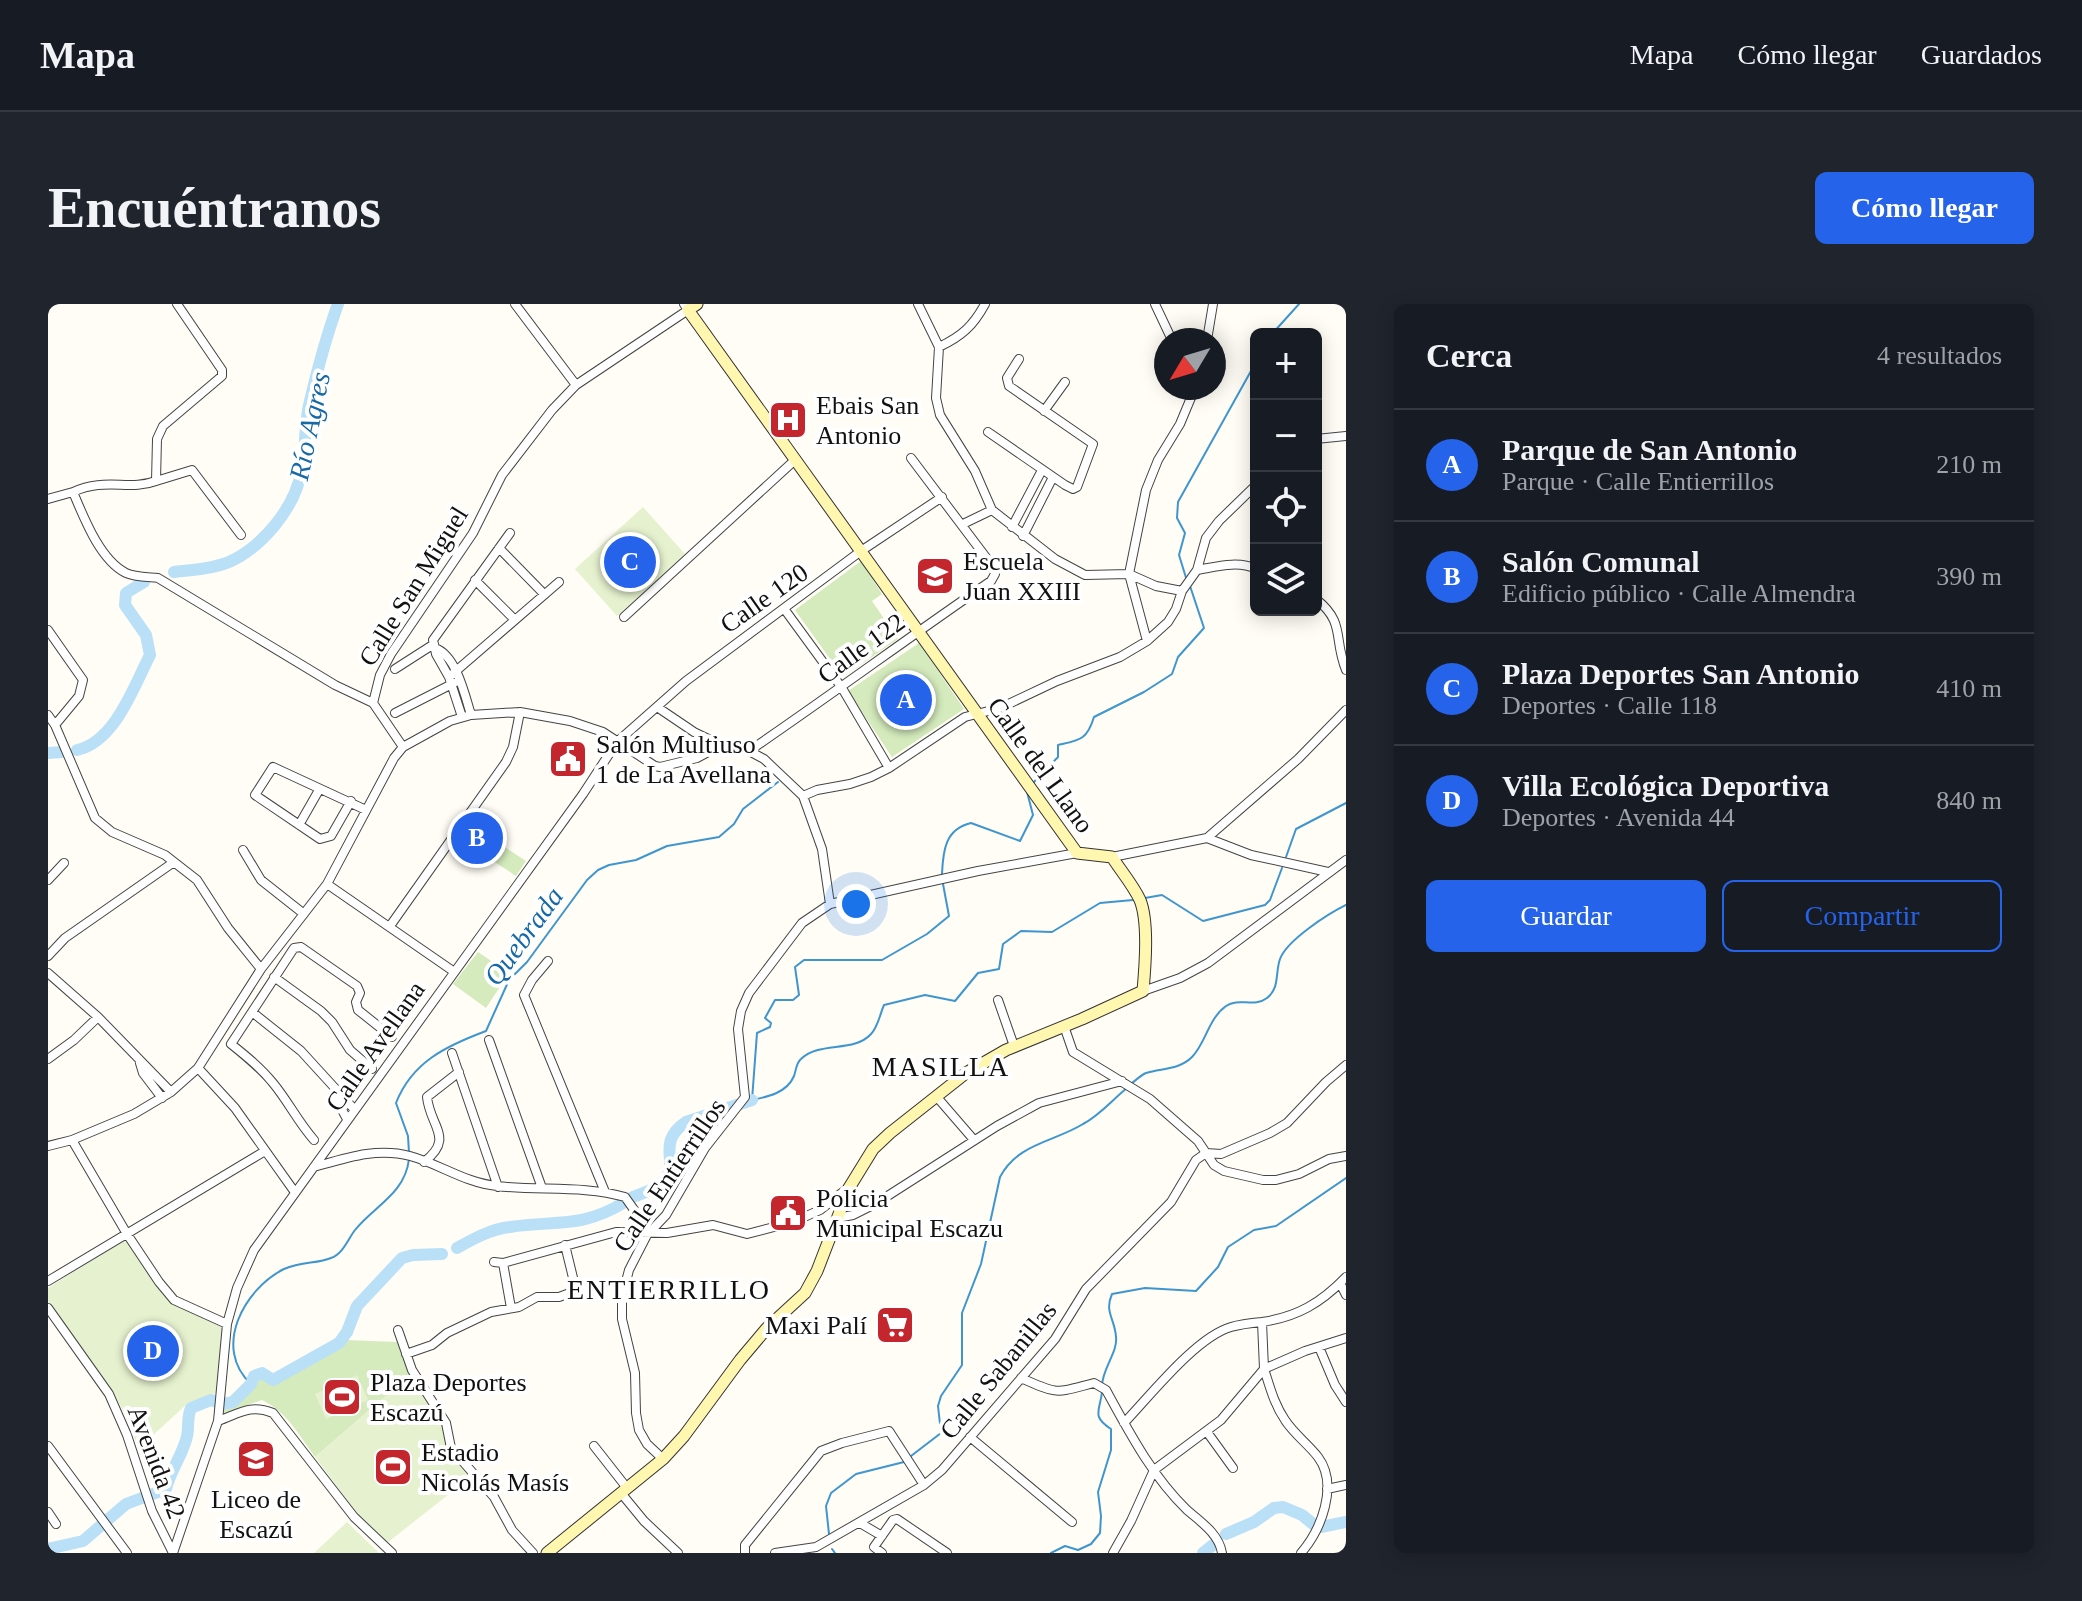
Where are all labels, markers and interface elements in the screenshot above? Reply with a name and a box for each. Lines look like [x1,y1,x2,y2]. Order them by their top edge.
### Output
text: Mapa [40,34,135,76]
text: Mapa [1630,39,1694,70]
text: Cómo llegar [1738,39,1877,70]
text: Guardados [1921,39,2042,70]
button: Cómo llegar [1815,172,2034,244]
text: Encuéntranos [48,177,381,239]
north arrow [1154,328,1226,400]
map controls [1250,328,1322,616]
button: + [1250,328,1322,400]
text: Cerca [1426,337,1512,374]
text: 4 resultados [1877,341,2002,370]
water label: Río Agres [283,369,336,484]
place label: Ebais San Antonio [816,391,919,450]
hospital icon: Ebais San Antonio [767,399,809,441]
button: − [1250,400,1322,472]
text: Parque de San Antonio [1502,433,1797,466]
text: A [1443,450,1461,479]
text: 210 m [1936,450,2002,479]
text: Parque · Calle Entierrillos [1502,467,1774,496]
button: locate [1250,472,1322,544]
street label: Calle San Miguel [353,501,474,671]
pin: C [604,532,656,592]
button: layers [1250,544,1322,616]
text: Salón Comunal [1502,545,1700,578]
place label: Escuela Juan XXIII [963,547,1081,606]
school or university icon: Escuela Juan XXIII [914,555,956,597]
street label: Calle 120 [715,558,814,639]
text: B [1443,562,1461,591]
text: 390 m [1936,562,2002,591]
text: Edificio público · Calle Almendra [1502,579,1856,608]
street label: Calle 122 [812,607,910,690]
text: Plaza Deportes San Antonio [1502,657,1860,690]
pin: A [880,670,932,730]
text: C [1443,674,1461,703]
text: 410 m [1936,674,2002,703]
text: Deportes · Calle 118 [1502,691,1717,720]
street label: Calle del Llano [982,692,1099,839]
place label: Salón Multiuso 1 de La Avellana [596,730,771,789]
public building icon: Salón Multiuso 1 de La Avellana [547,738,589,780]
text: Villa Ecológica Deportiva [1502,769,1829,802]
text: D [1443,786,1461,815]
text: 840 m [1936,786,2002,815]
text: Deportes · Avenida 44 [1502,803,1735,832]
pin: B [451,808,503,868]
button: Guardar [1426,880,1706,952]
button: Compartir [1722,880,2002,952]
water label: Quebrada [477,881,569,991]
your location [836,884,876,924]
street label: Calle Avellana [320,975,431,1117]
district label: MASILLA [872,1051,1010,1082]
street label: Calle Entierrillos [608,1093,731,1257]
place label: Policia Municipal Escazu [816,1184,1003,1243]
public building icon: Policia Municipal Escazu [767,1192,809,1234]
district label: ENTIERRILLO [567,1274,771,1305]
street label: Calle Sabanillas [934,1296,1063,1445]
supermarket icon: Maxi Palí [874,1304,916,1346]
place label: Maxi Palí [765,1311,867,1340]
pin: D [127,1321,179,1381]
place label: Plaza Deportes Escazú [370,1368,527,1427]
sports icon: Plaza Deportes Escazú [321,1376,363,1418]
street label: Avenida 42 [122,1402,191,1523]
school or university icon: Liceo de Escazú [235,1438,277,1480]
place label: Estadio Nicolás Masís [421,1438,569,1497]
sports icon: Estadio Nicolás Masís [372,1446,414,1488]
place label: Liceo de Escazú [211,1485,301,1544]

